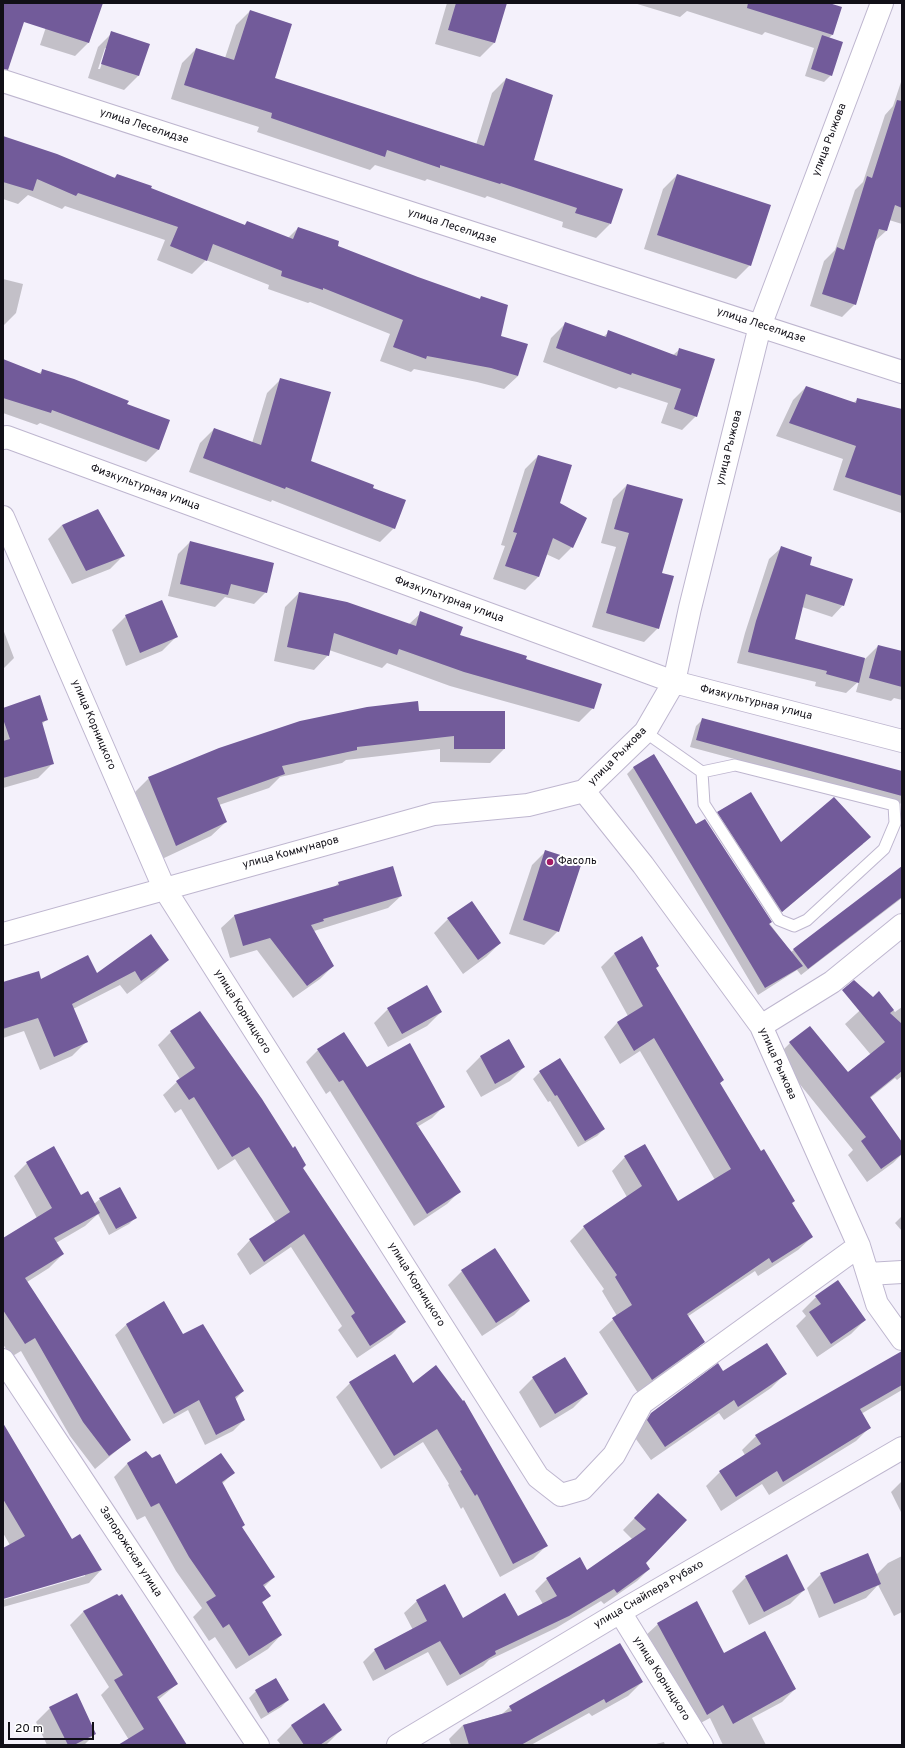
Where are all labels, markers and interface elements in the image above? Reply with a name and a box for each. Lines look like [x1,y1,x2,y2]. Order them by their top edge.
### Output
street label: улица Рыжова [810,102,850,178]
street label: улица Леселидзе [98,106,190,148]
street label: улица Леселидзе [406,206,498,248]
street label: улица Леселидзе [715,305,807,347]
street label: улица Рыжова [714,409,746,487]
street label: Физкультурная улица [89,462,201,514]
street label: Физкультурная улица [393,574,505,626]
street label: улица Корницкого [68,678,118,772]
street label: Физкультурная улица [698,683,814,723]
street label: улица Рыжова [586,725,650,789]
street label: улица Коммунаров [241,834,341,872]
place label: Фасоль [558,855,597,869]
marker: Фасоль [545,857,555,867]
street label: улица Корницкого [211,967,273,1057]
street label: улица Рыжова [755,1026,799,1102]
street label: улица Корницкого [385,1240,447,1330]
street label: Запорожская улица [96,1504,164,1600]
street label: улица Снайпера Рубахо [592,1558,706,1632]
street label: улица Корницкого [630,1634,692,1724]
scale bar [10,1714,96,1740]
text: 20 m [15,1721,43,1737]

